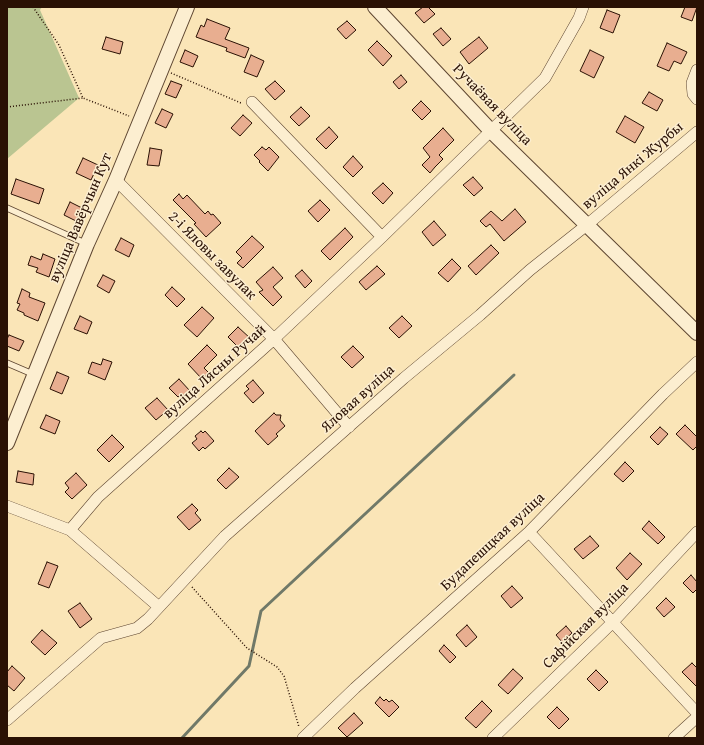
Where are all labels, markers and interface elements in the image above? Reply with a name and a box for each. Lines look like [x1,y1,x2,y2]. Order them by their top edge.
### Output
street label: Ручаёвая вуліца [449,60,535,150]
street label: вуліца Янкі Журбы [579,118,687,214]
street label: вуліца Вавёрчын Кут [46,150,116,286]
street label: 2-і Яловы завулак [164,208,260,304]
street label: вуліца Лясны Ручай [160,321,270,423]
street label: Яловая вуліца [317,361,399,437]
street label: Будапешцкая вуліца [437,489,549,595]
street label: Сафійская вуліца [539,579,633,673]

